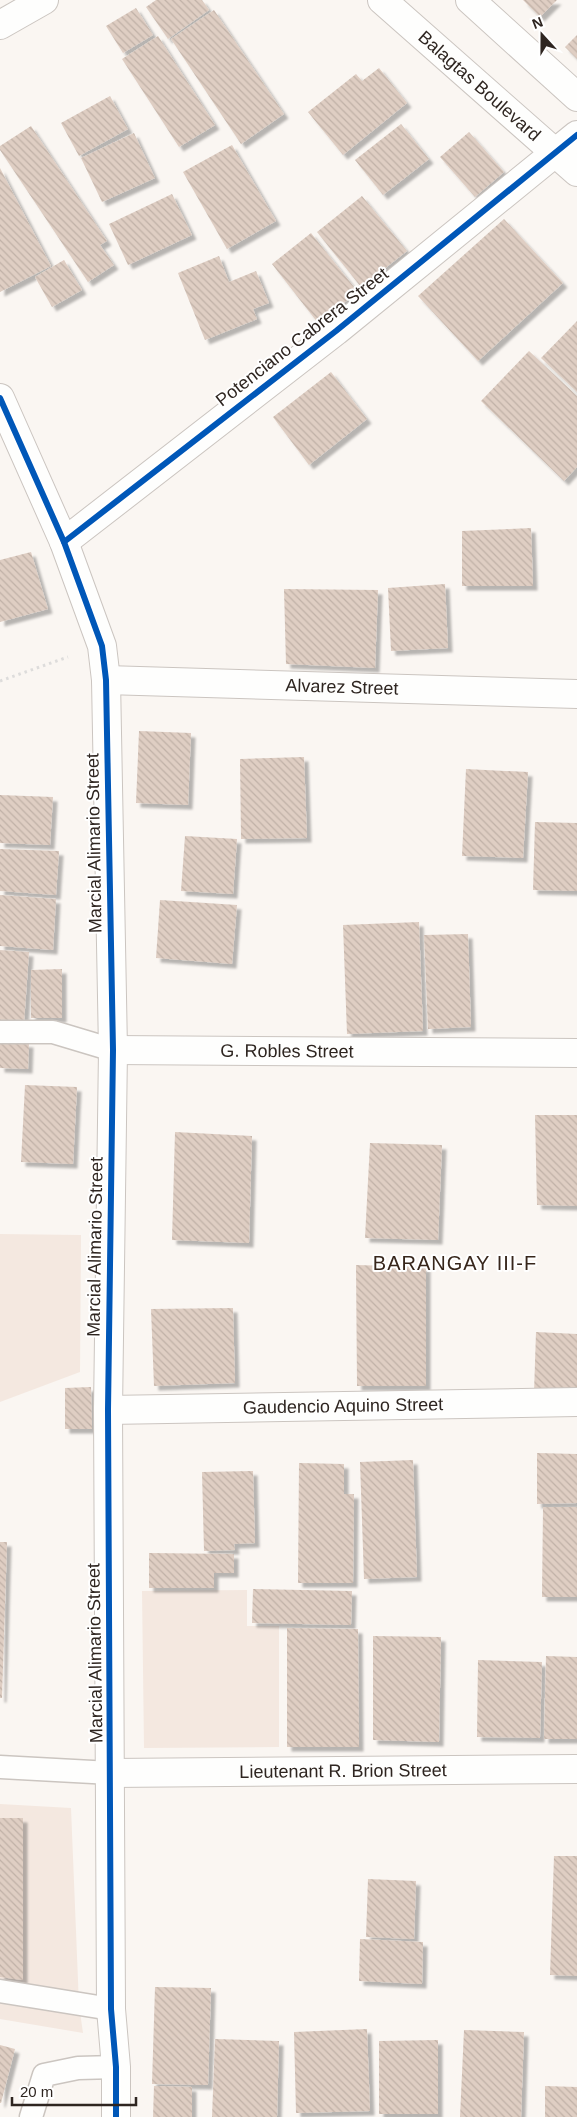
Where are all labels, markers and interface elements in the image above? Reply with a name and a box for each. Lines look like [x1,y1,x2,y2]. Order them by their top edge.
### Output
north arrow [517,10,567,60]
text: N [530,14,545,32]
street label: Balagtas Boulevard [414,27,545,145]
street label: Potenciano Cabrera Street [212,264,392,410]
street label: Alvarez Street [285,675,399,699]
street label: Marcial Alimario Street [82,753,106,933]
street label: G. Robles Street [220,1041,354,1062]
street label: Marcial Alimario Street [83,1157,107,1337]
district label: BARANGAY III-F [373,1252,537,1274]
street label: Gaudencio Aquino Street [243,1394,443,1418]
street label: Marcial Alimario Street [83,1563,107,1743]
street label: Lieutenant R. Brion Street [239,1760,447,1782]
scale bar [12,2074,136,2106]
text: 20 m [20,2083,53,2100]

